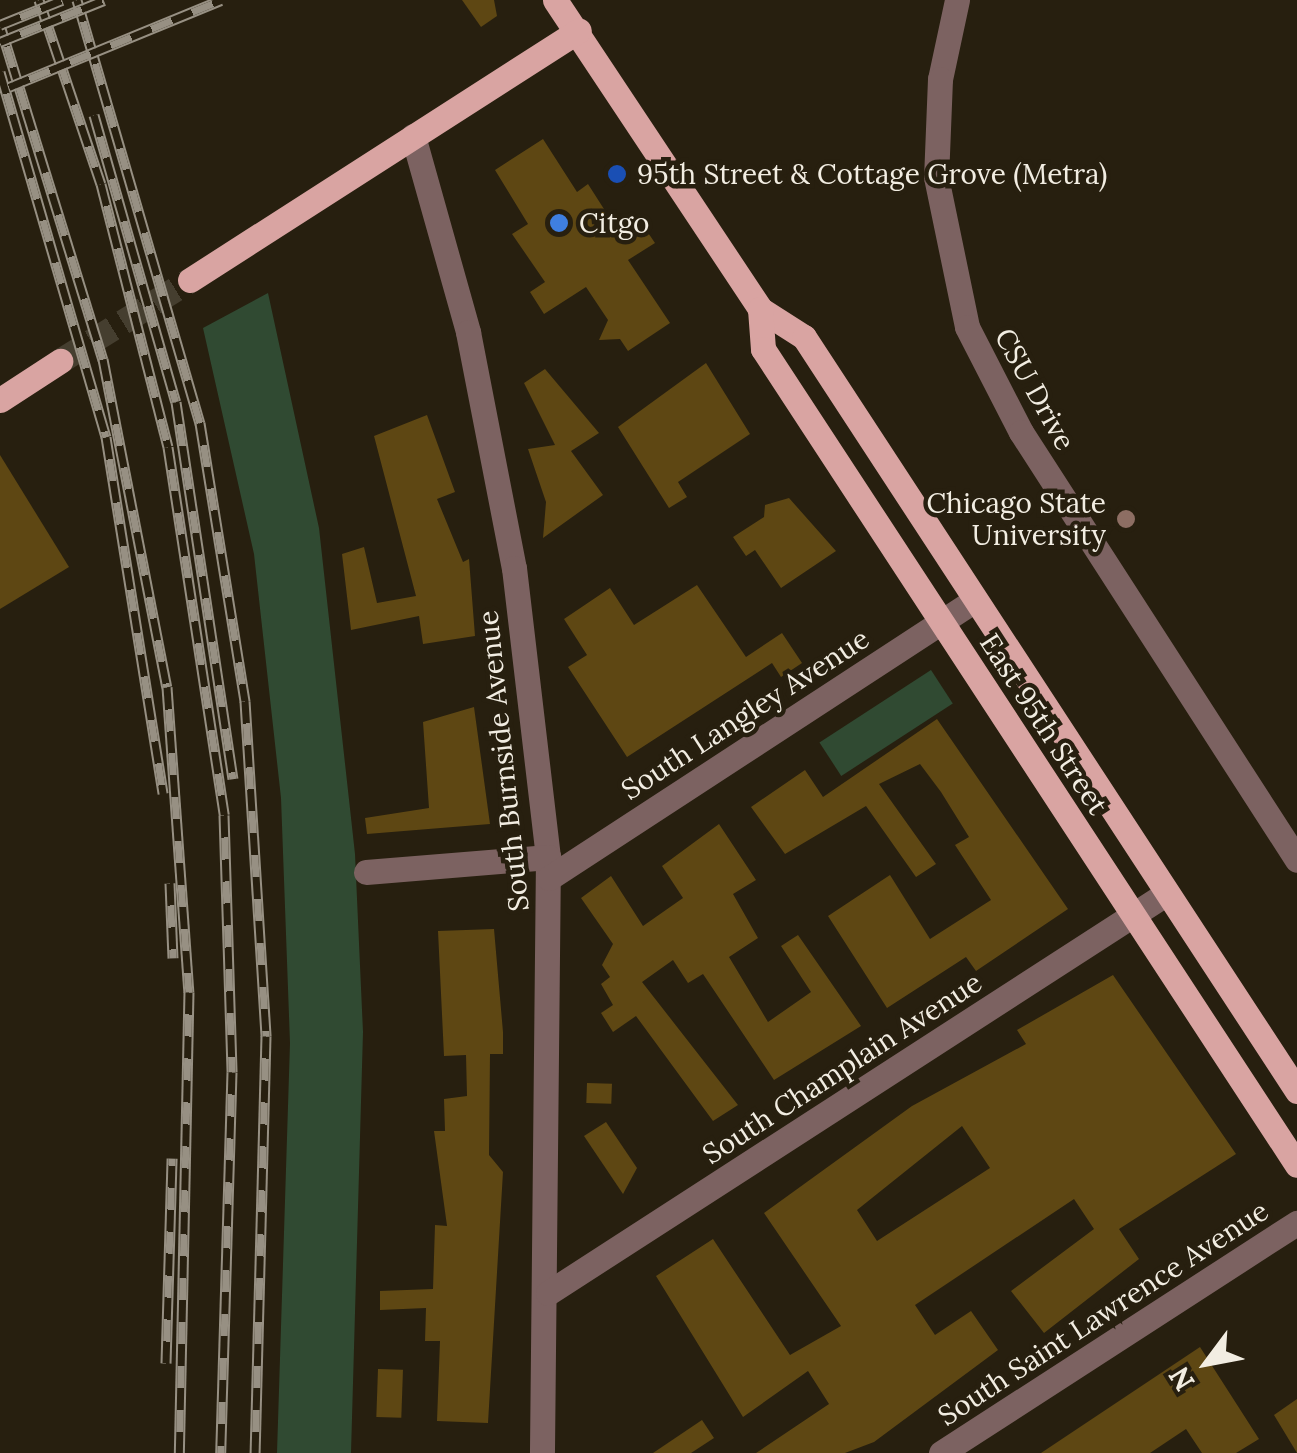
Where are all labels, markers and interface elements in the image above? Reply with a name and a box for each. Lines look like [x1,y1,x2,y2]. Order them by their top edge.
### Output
place label: 95th Street & Cottage Grove (Metra) [637,157,1107,191]
marker: 95th Street & Cottage Grove (Metra) [606,163,628,185]
place label: Citgo [579,206,649,240]
marker: Citgo [548,212,570,234]
street label: CSU Drive [988,322,1082,456]
place label: Chicago State University [927,486,1106,552]
marker: Chicago State University [1115,508,1137,530]
street label: South Burnside Avenue [471,609,535,913]
street label: South Langley Avenue [615,621,875,807]
street label: East 95th Street [973,627,1115,821]
street label: South Champlain Avenue [696,965,988,1171]
street label: South Saint Lawrence Avenue [932,1194,1274,1432]
north arrow [1157,1313,1257,1413]
text: N [1161,1360,1203,1398]

